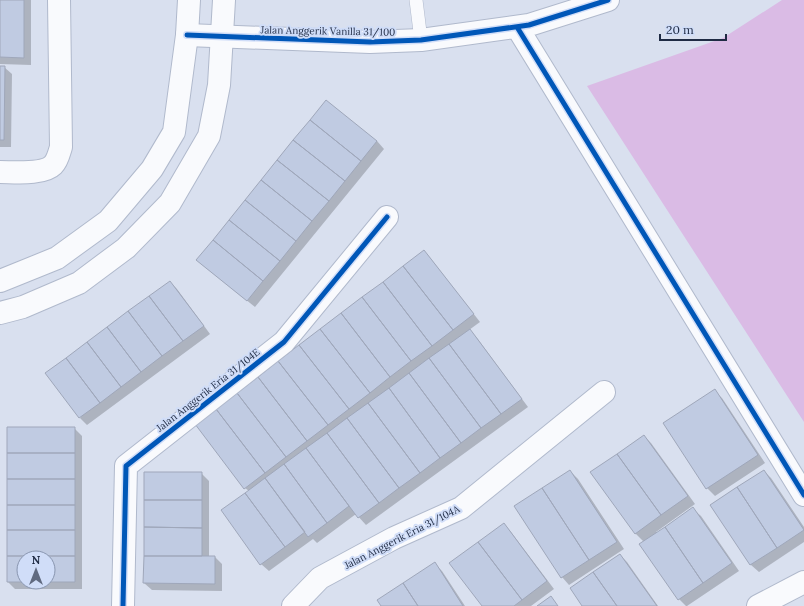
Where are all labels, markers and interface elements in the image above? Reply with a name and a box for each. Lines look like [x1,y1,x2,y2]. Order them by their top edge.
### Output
scale bar [660,16,726,42]
text: 20 m [666,22,694,37]
street label: Jalan Anggerik Vanilla 31/100 [260,23,395,39]
street label: Jalan Anggerik Eria 31/104E [153,346,262,435]
street label: Jalan Anggerik Eria 31/104A [341,502,463,572]
north arrow [16,550,56,590]
text: N [32,553,41,567]

